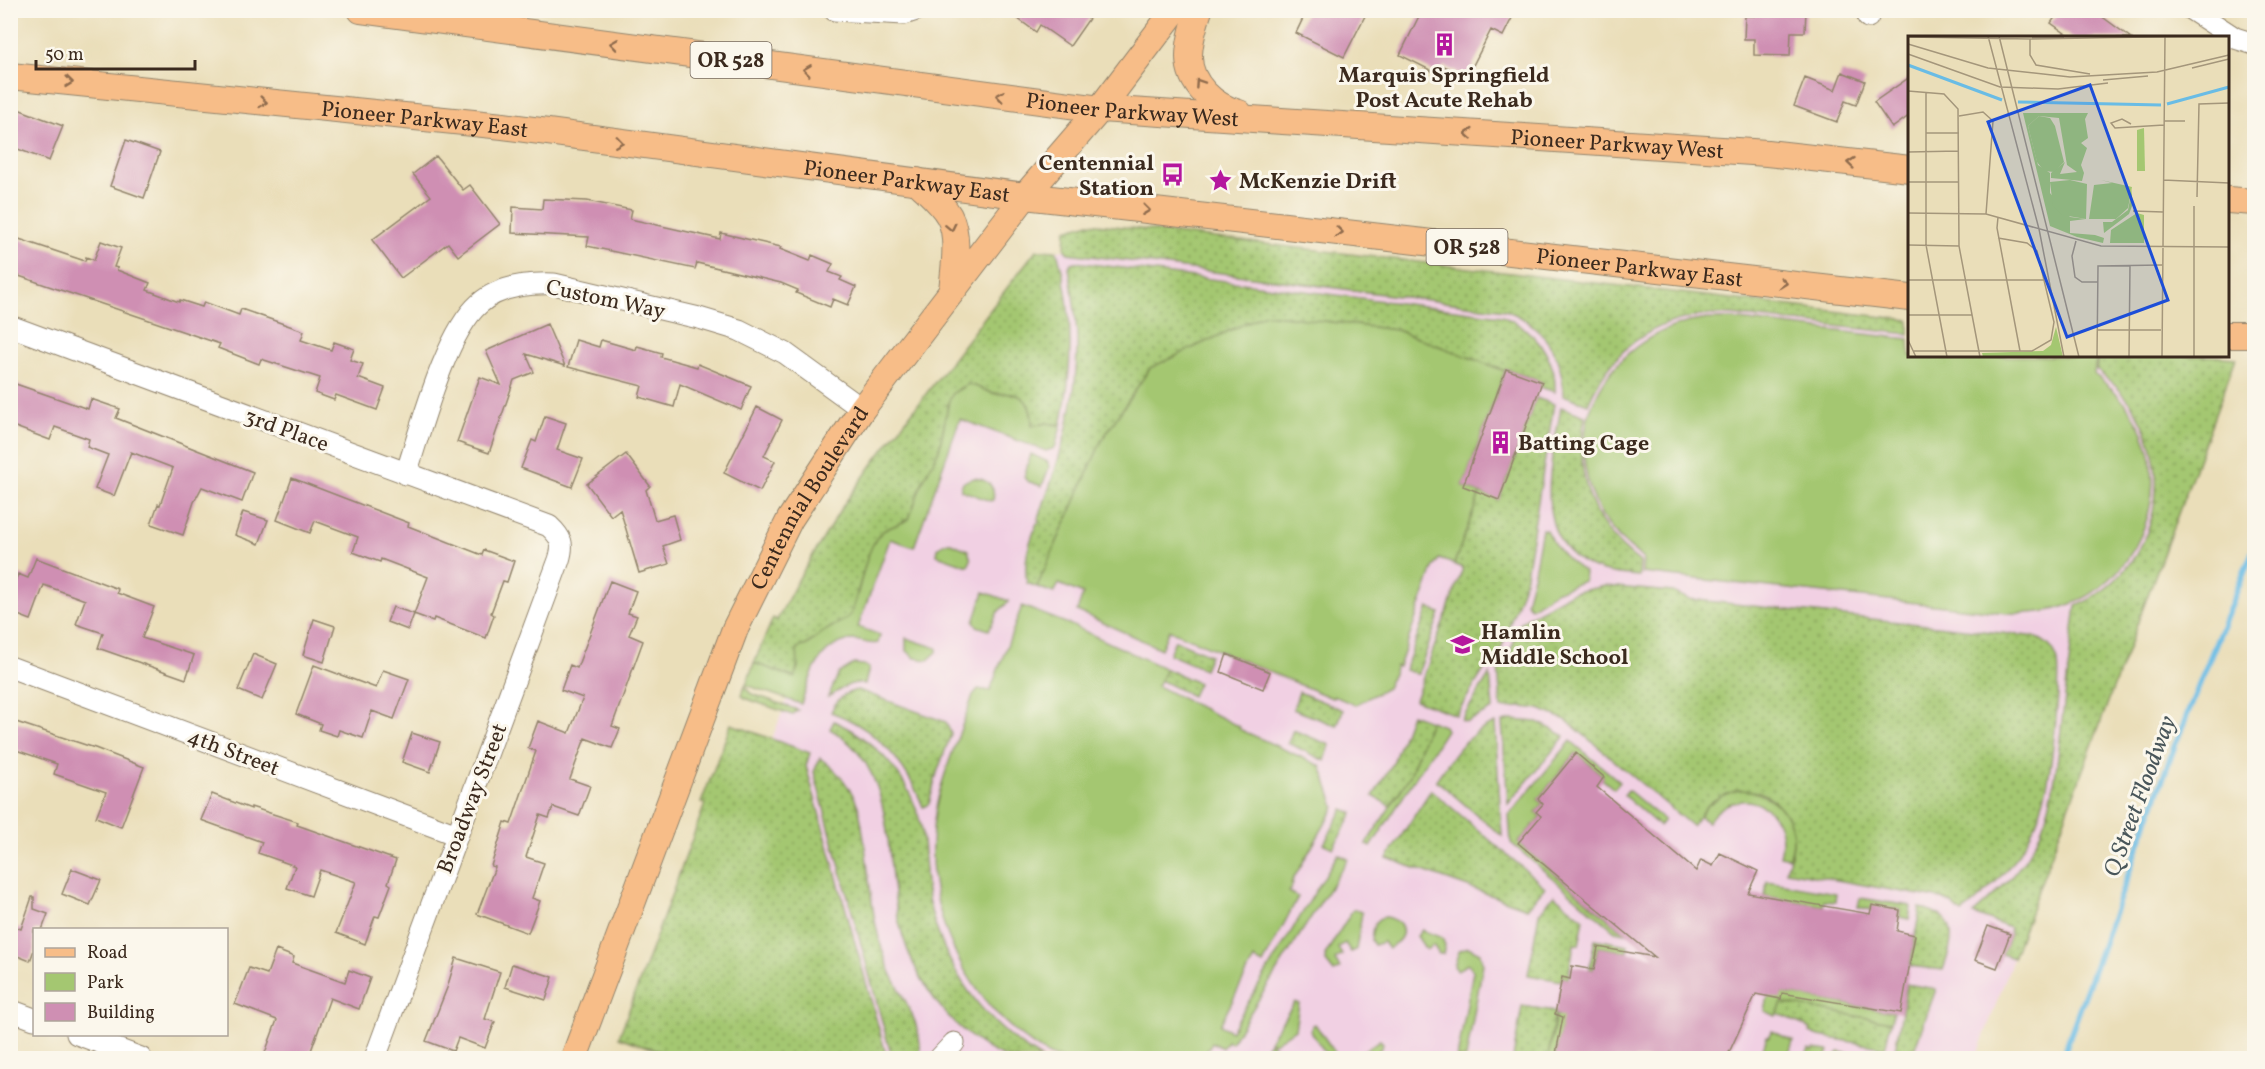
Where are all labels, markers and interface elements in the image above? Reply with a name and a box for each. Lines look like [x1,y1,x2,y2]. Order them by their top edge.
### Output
building icon: Marquis Springfield Post Acute Rehab [1431,32,1457,58]
scale bar [36,33,195,71]
inset map [1908,36,2229,357]
one-way arrow [609,38,618,51]
road number: OR 528 [690,42,771,78]
text: 50 m [45,43,84,68]
place label: Marquis Springfield Post Acute Rehab [1338,61,1550,117]
one-way arrow [802,64,812,76]
one-way arrow [64,75,73,88]
one-way arrow [1195,79,1206,90]
street label: Pioneer Parkway West [1024,86,1240,136]
one-way arrow [996,90,1005,102]
one-way arrow [258,95,267,108]
street label: Pioneer Parkway East [320,95,530,147]
street label: Pioneer Parkway West [1509,123,1725,168]
one-way arrow [1464,127,1473,140]
one-way arrow [614,135,624,148]
place label: Centennial Station [1039,149,1154,205]
street label: Pioneer Parkway East [801,153,1012,212]
one-way arrow [1847,157,1856,169]
bus stop icon: Centennial Station [1159,162,1185,188]
place icon: McKenzie Drift [1208,167,1234,193]
place label: McKenzie Drift [1239,167,1397,198]
one-way arrow [1141,203,1150,216]
one-way arrow [944,221,957,231]
one-way arrow [1335,225,1344,238]
road number: OR 528 [1426,229,1508,265]
street label: Pioneer Parkway East [1534,242,1745,297]
street label: Custom Way [543,273,668,328]
one-way arrow [1779,277,1788,289]
street label: Centennial Boulevard [744,401,878,596]
street label: 3rd Place [240,402,333,461]
building icon: Batting Cage [1487,429,1513,455]
place label: Batting Cage [1518,429,1649,460]
place label: Hamlin Middle School [1481,618,1628,674]
school or university icon: Hamlin Middle School [1450,631,1476,657]
water label: Q Street Floodway [2096,711,2186,882]
street label: Broadway Street [430,719,516,878]
street label: 4th Street [183,722,284,785]
legend [33,928,228,1036]
text: Road [87,941,128,966]
text: Park [87,971,124,996]
text: Building [87,1001,155,1026]

